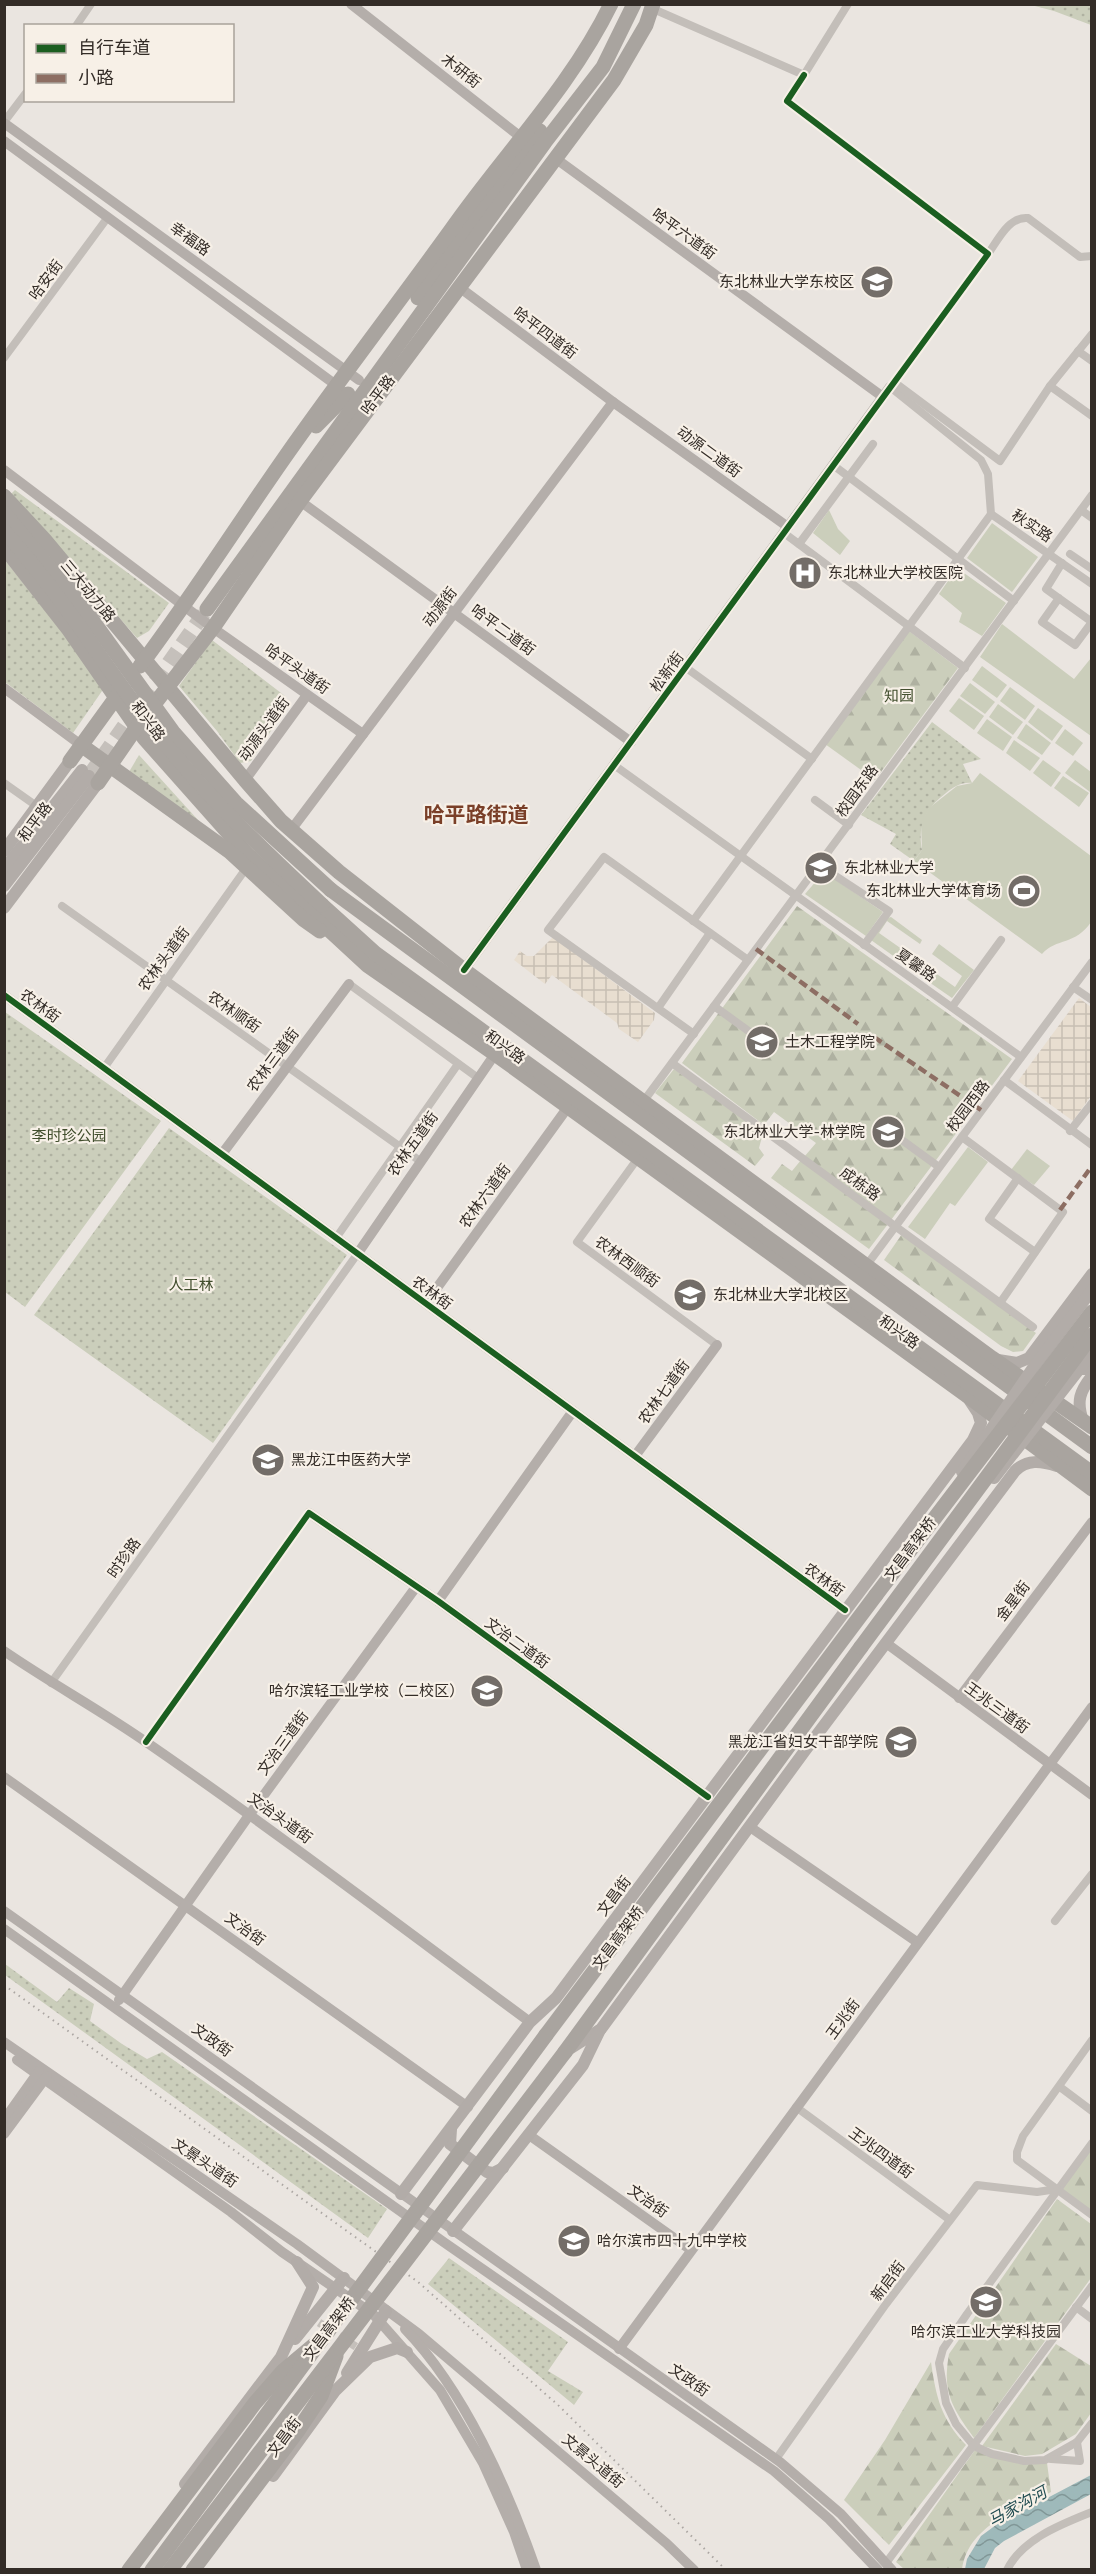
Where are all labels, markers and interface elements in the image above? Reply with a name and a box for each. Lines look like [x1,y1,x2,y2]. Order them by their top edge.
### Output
legend [24,24,234,102]
text: 自行车道 [78,34,150,61]
street label: 木研街 [436,48,486,94]
text: 小路 [78,64,114,91]
street label: 哈平六道街 [647,202,721,265]
street label: 幸福路 [165,216,215,261]
street label: 哈安街 [23,255,68,305]
school or university icon: 东北林业大学东校区 [859,264,895,300]
place label: 东北林业大学东校区 [719,270,854,293]
street label: 哈平四道街 [508,301,582,364]
street label: 哈平路 [355,370,400,420]
street label: 动源二道街 [672,420,746,483]
street label: 秋实路 [1007,503,1057,548]
street label: 三大动力路 [55,555,121,627]
hospital icon: 东北林业大学校医院 [787,555,823,591]
place label: 东北林业大学校医院 [828,561,963,584]
street label: 动源街 [417,582,462,632]
street label: 哈平二道街 [466,598,540,661]
street label: 哈平头道街 [260,638,335,700]
street label: 松新街 [644,647,689,697]
park label: 知园 [884,684,914,707]
street label: 动源头道街 [232,692,295,766]
street label: 和兴路 [126,696,171,746]
street label: 校园东路 [830,760,884,822]
street label: 和平路 [12,797,57,847]
district label: 哈平路街道 [424,798,529,830]
school or university icon: 东北林业大学 [803,850,839,886]
place label: 东北林业大学 [844,856,934,879]
sports icon: 东北林业大学体育场 [1006,873,1042,909]
place label: 东北林业大学体育场 [866,879,1001,902]
street label: 农林头道街 [132,922,195,996]
street label: 夏馨路 [891,942,941,987]
street label: 农林街 [15,983,65,1028]
street label: 农林顺街 [203,985,265,1038]
street label: 农林三道街 [241,1023,304,1097]
street label: 和兴路 [480,1024,530,1069]
school or university icon: 土木工程学院 [744,1024,780,1060]
place label: 土木工程学院 [785,1030,875,1053]
street label: 校园西路 [940,1075,995,1137]
street label: 农林五道街 [382,1106,444,1181]
school or university icon: 东北林业大学-林学院 [870,1114,906,1150]
place label: 东北林业大学-林学院 [723,1120,865,1143]
park label: 李时珍公园 [31,1124,107,1147]
street label: 农林六道街 [453,1159,516,1233]
street label: 成栋路 [835,1161,885,1206]
street label: 农林西顺街 [590,1230,664,1293]
street label: 农林街 [407,1270,457,1315]
park label: 人工林 [168,1273,214,1296]
school or university icon: 东北林业大学北校区 [672,1277,708,1313]
place label: 东北林业大学北校区 [713,1283,848,1306]
street label: 和兴路 [874,1309,924,1354]
street label: 农林七道街 [632,1355,695,1429]
school or university icon: 黑龙江中医药大学 [250,1442,286,1478]
place label: 黑龙江中医药大学 [291,1448,411,1471]
street label: 文昌高架桥 [878,1512,941,1586]
street label: 时珍路 [101,1533,146,1583]
street label: 农林街 [799,1557,849,1602]
street label: 金星街 [990,1576,1035,1626]
street label: 文治二道街 [480,1611,554,1674]
school or university icon: 哈尔滨轻工业学校（二校区） [469,1673,505,1709]
street label: 王兆三道街 [960,1676,1034,1739]
place label: 哈尔滨轻工业学校（二校区） [269,1679,464,1702]
street label: 文治三道街 [251,1706,314,1780]
school or university icon: 黑龙江省妇女干部学院 [883,1724,919,1760]
place label: 黑龙江省妇女干部学院 [728,1730,878,1753]
street label: 文治头道街 [243,1786,317,1849]
street label: 文昌街 [591,1871,636,1921]
street label: 文昌高架桥 [586,1901,649,1975]
street label: 文治街 [220,1906,270,1951]
street label: 王兆街 [820,1994,865,2044]
street label: 文政街 [187,2017,237,2062]
street label: 王兆四道街 [844,2121,918,2184]
street label: 文景头道街 [168,2132,243,2193]
street label: 文治街 [623,2178,673,2223]
school or university icon: 哈尔滨市四十九中学校 [556,2223,592,2259]
place label: 哈尔滨市四十九中学校 [597,2229,747,2252]
street label: 新启街 [865,2256,910,2306]
school or university icon: 哈尔滨工业大学科技园 [968,2284,1004,2320]
street label: 文昌高架桥 [297,2292,360,2366]
place label: 哈尔滨工业大学科技园 [911,2320,1061,2343]
street label: 文政街 [664,2357,714,2402]
street label: 文昌街 [261,2412,306,2462]
street label: 文景头道街 [557,2428,629,2494]
water label: 马家沟河 [983,2479,1053,2532]

